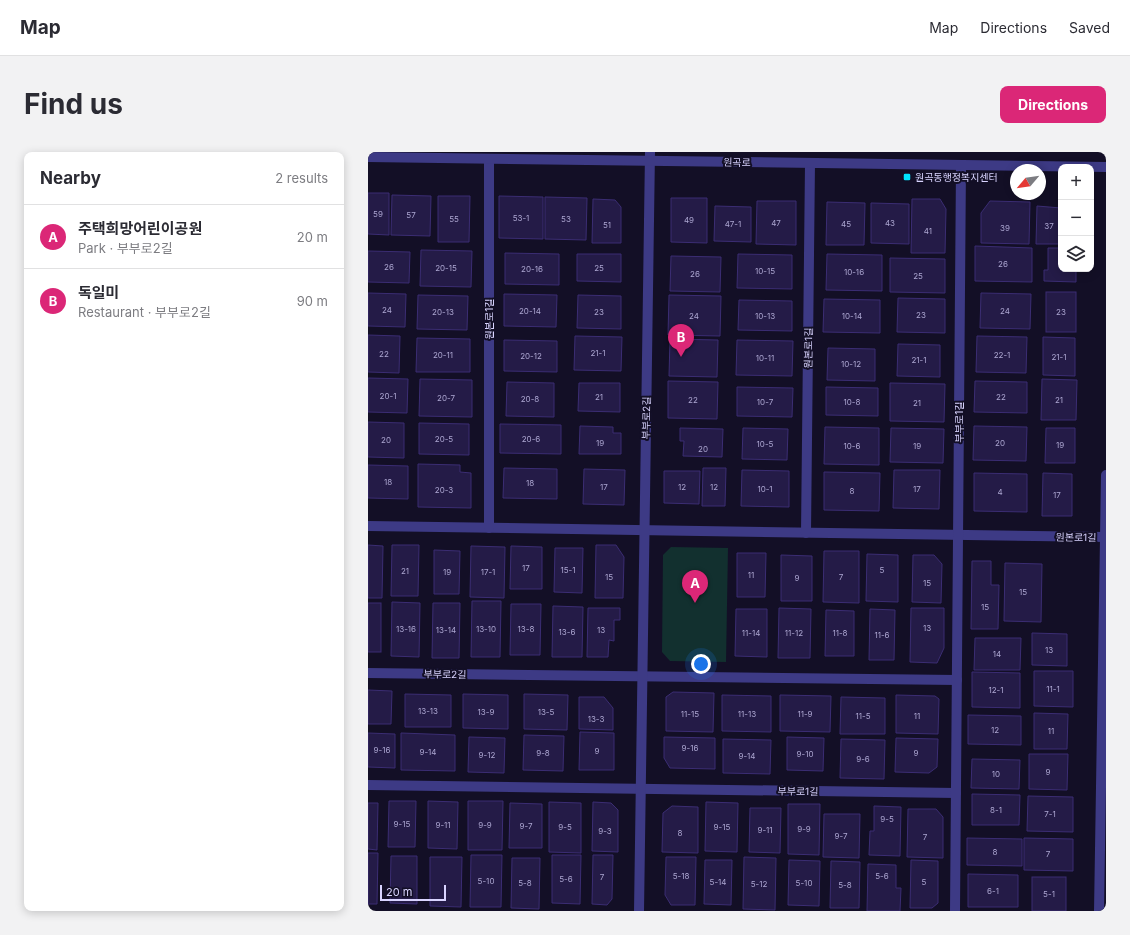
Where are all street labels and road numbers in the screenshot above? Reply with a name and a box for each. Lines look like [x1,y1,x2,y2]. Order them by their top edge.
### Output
street label: 원곡로 [723,156,751,168]
street label: 원본로1길 [483,299,495,339]
street label: 원본로1길 [802,327,814,369]
street label: 부부로2길 [640,396,652,440]
street label: 부부로1길 [953,402,965,442]
street label: 원본로1길 [1055,531,1097,543]
street label: 부부로2길 [423,668,467,680]
street label: 부부로1길 [777,785,819,797]

